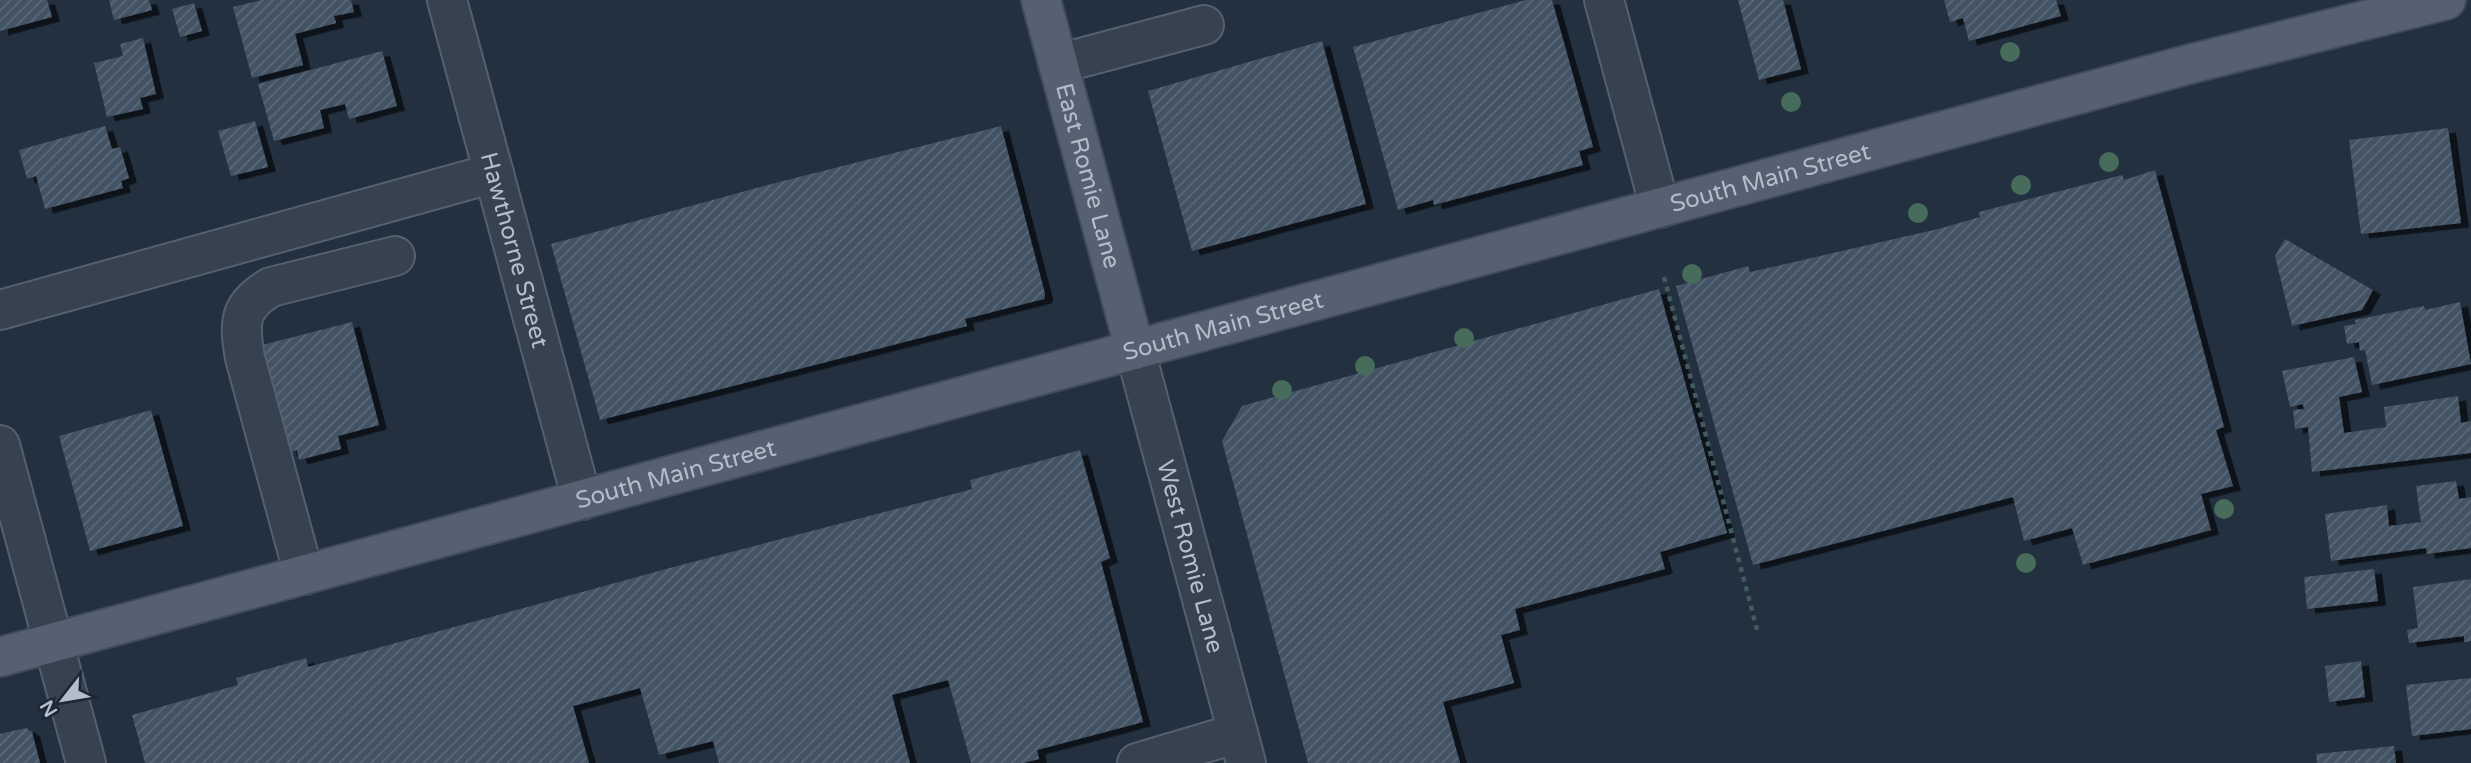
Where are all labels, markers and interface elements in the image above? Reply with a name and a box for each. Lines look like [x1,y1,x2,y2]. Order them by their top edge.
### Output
street label: East Romie Lane [1049,80,1127,272]
street label: South Main Street [1667,137,1874,219]
street label: Hawthorne Street [474,149,555,351]
street label: South Main Street [1120,285,1326,367]
street label: South Main Street [572,433,779,515]
street label: West Romie Lane [1151,457,1230,656]
north arrow [28,665,98,735]
text: N [36,696,63,720]

